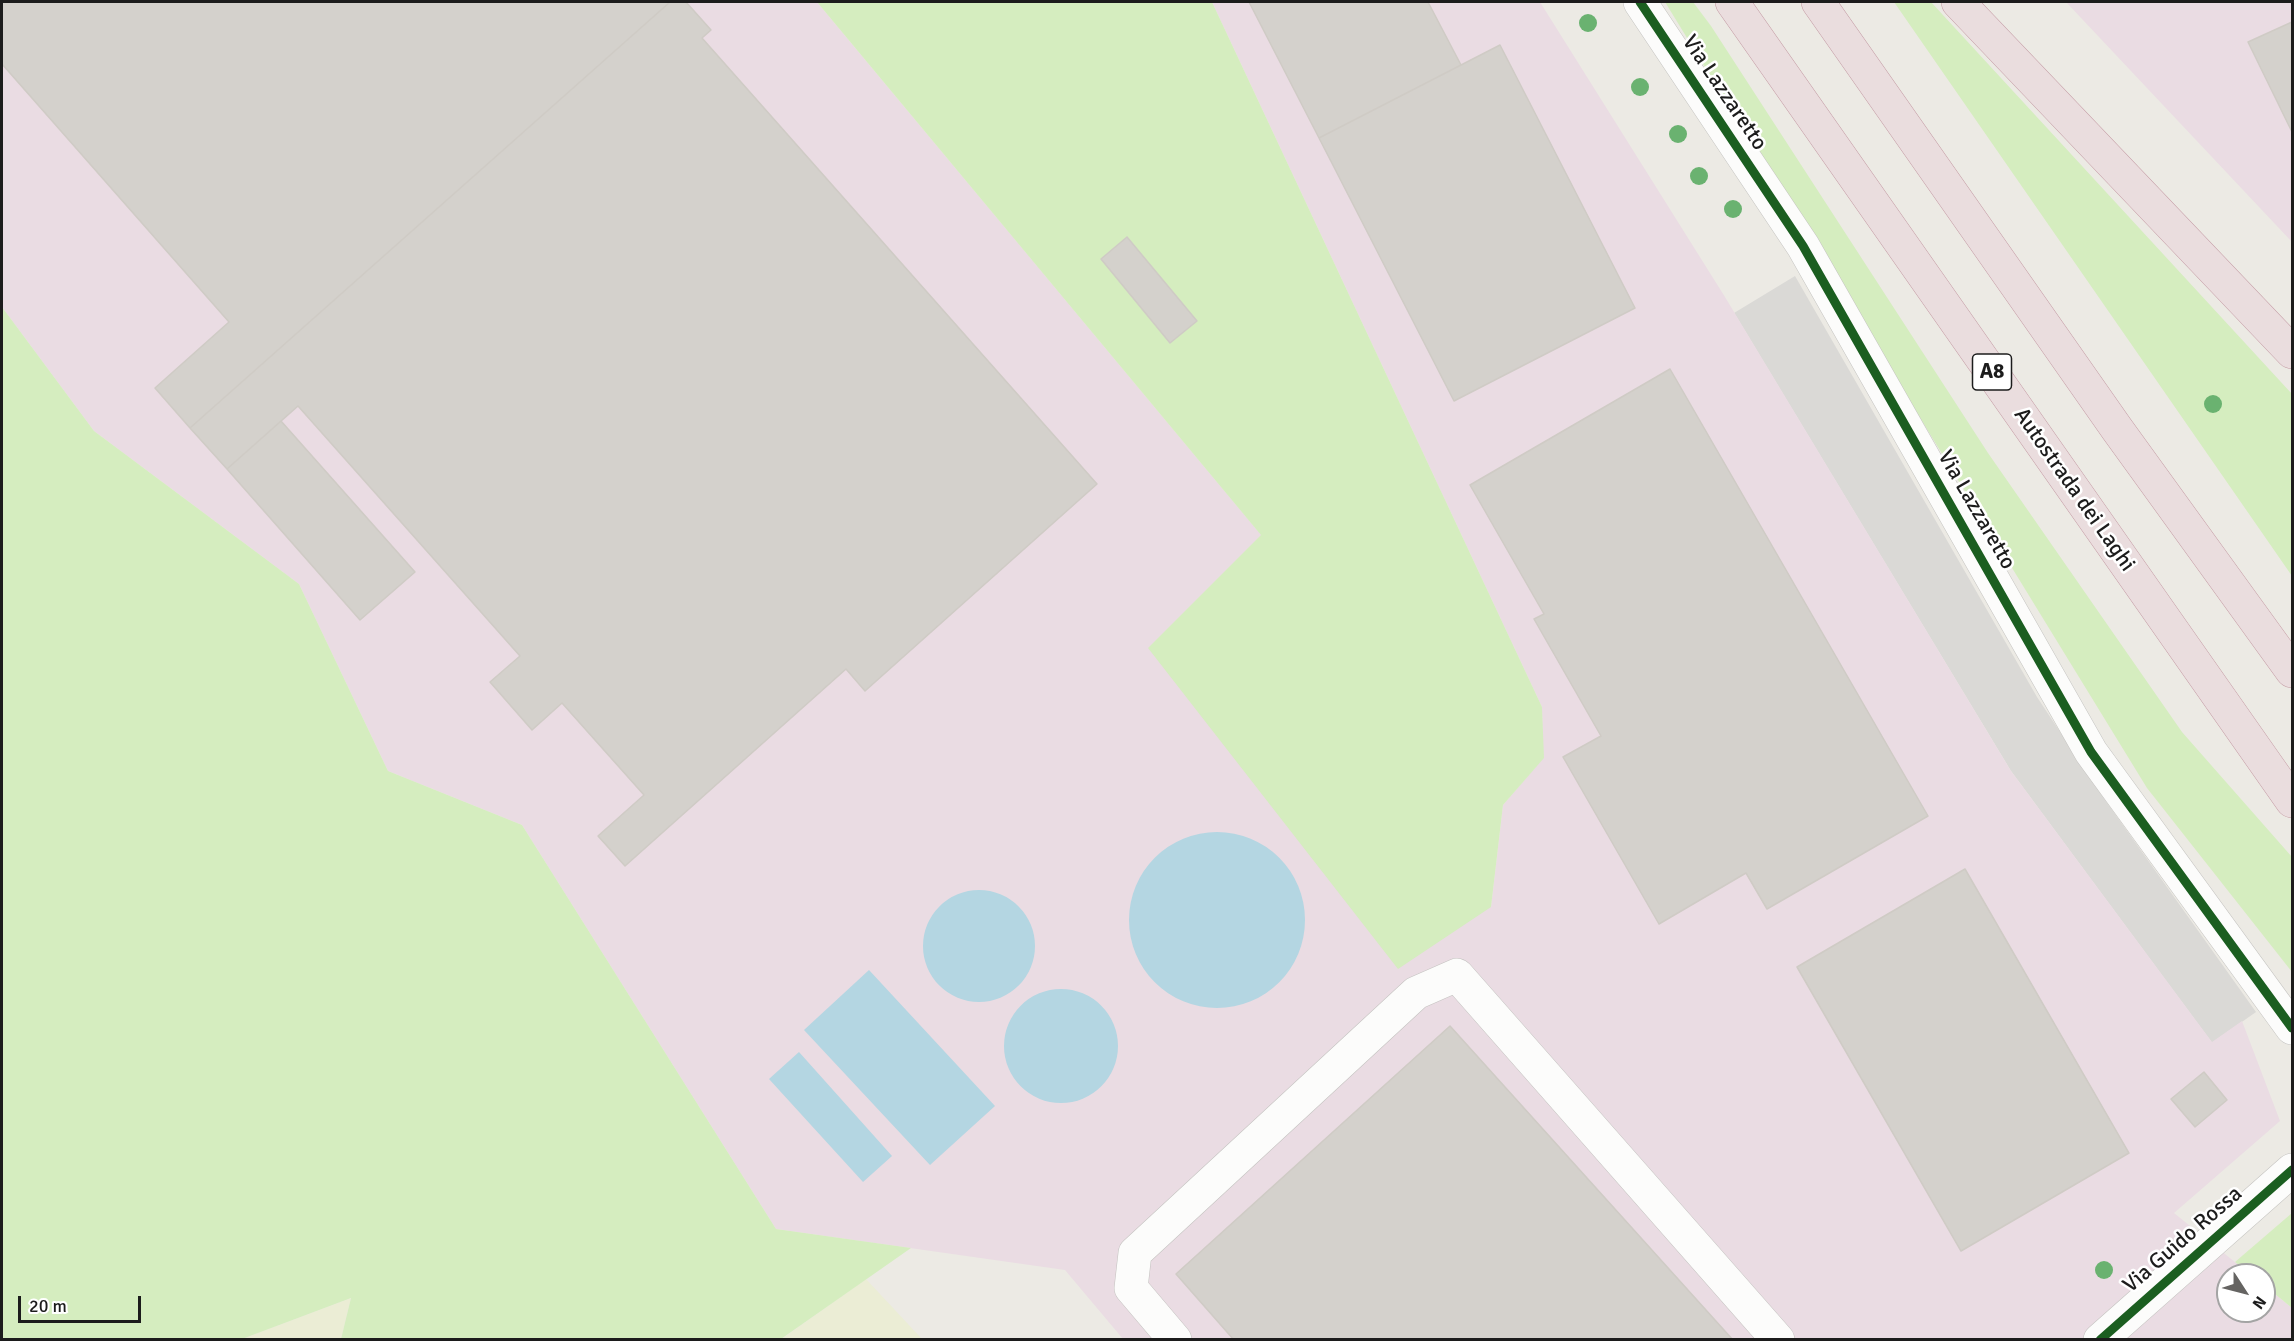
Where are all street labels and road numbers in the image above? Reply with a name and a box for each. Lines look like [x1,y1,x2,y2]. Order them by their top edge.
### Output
street label: Via Lazzaretto [1676,30,1772,156]
road number: A8 [1972,354,2012,390]
street label: Autostrada dei Laghi [2008,403,2140,577]
street label: Via Lazzaretto [1931,446,2021,574]
street label: Via Guido Rossa [2118,1181,2248,1299]

